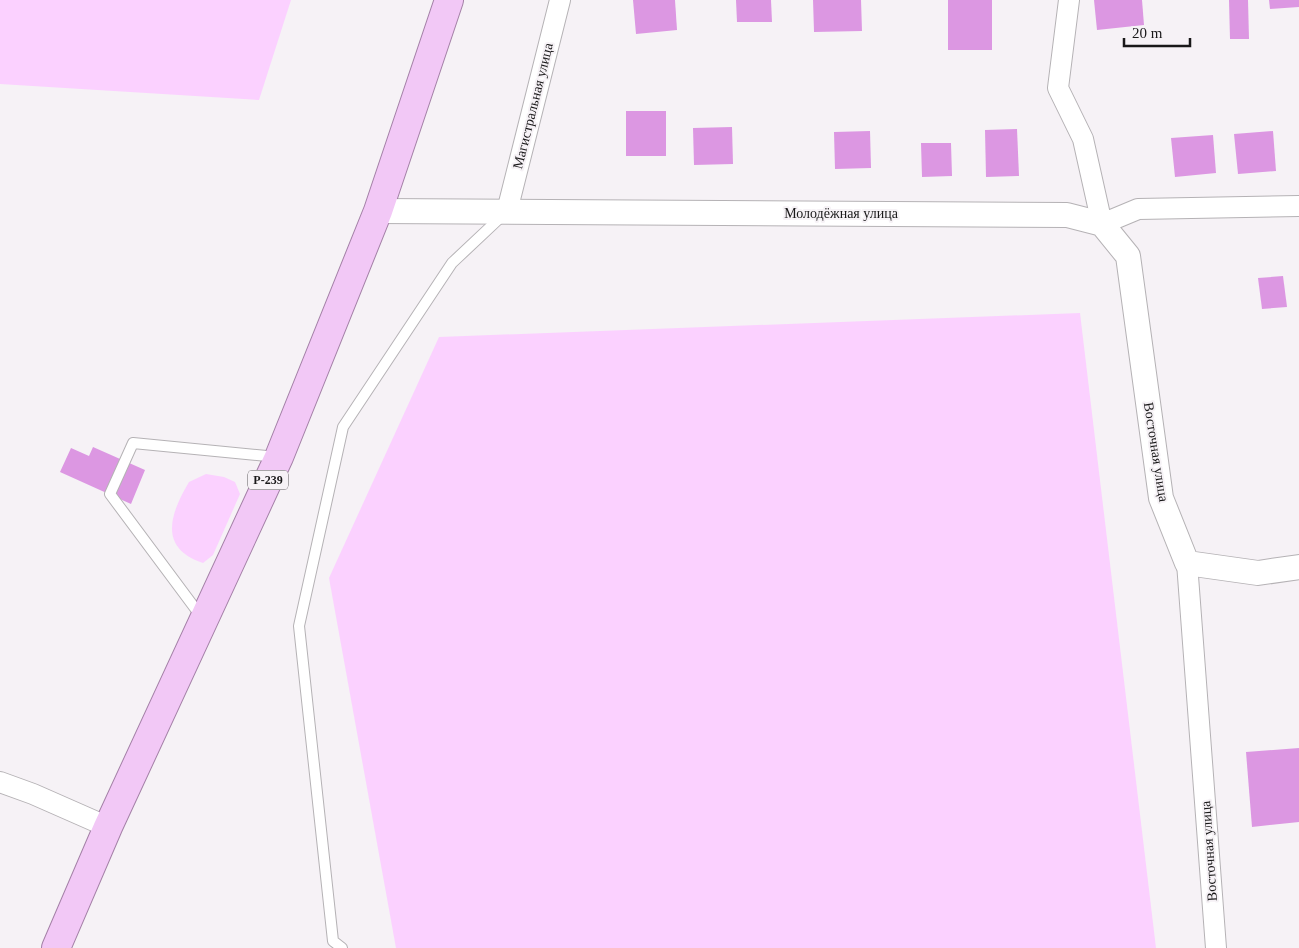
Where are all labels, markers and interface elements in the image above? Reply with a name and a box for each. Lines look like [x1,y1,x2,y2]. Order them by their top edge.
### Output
scale bar [1124,15,1190,47]
text: 20 m [1132,25,1163,41]
street label: Магистральная улица [510,41,556,171]
street label: Молодёжная улица [784,206,899,221]
street label: Восточная улица [1141,401,1171,504]
road number: Р-239 [248,470,288,490]
street label: Восточная улица [1198,799,1220,902]

